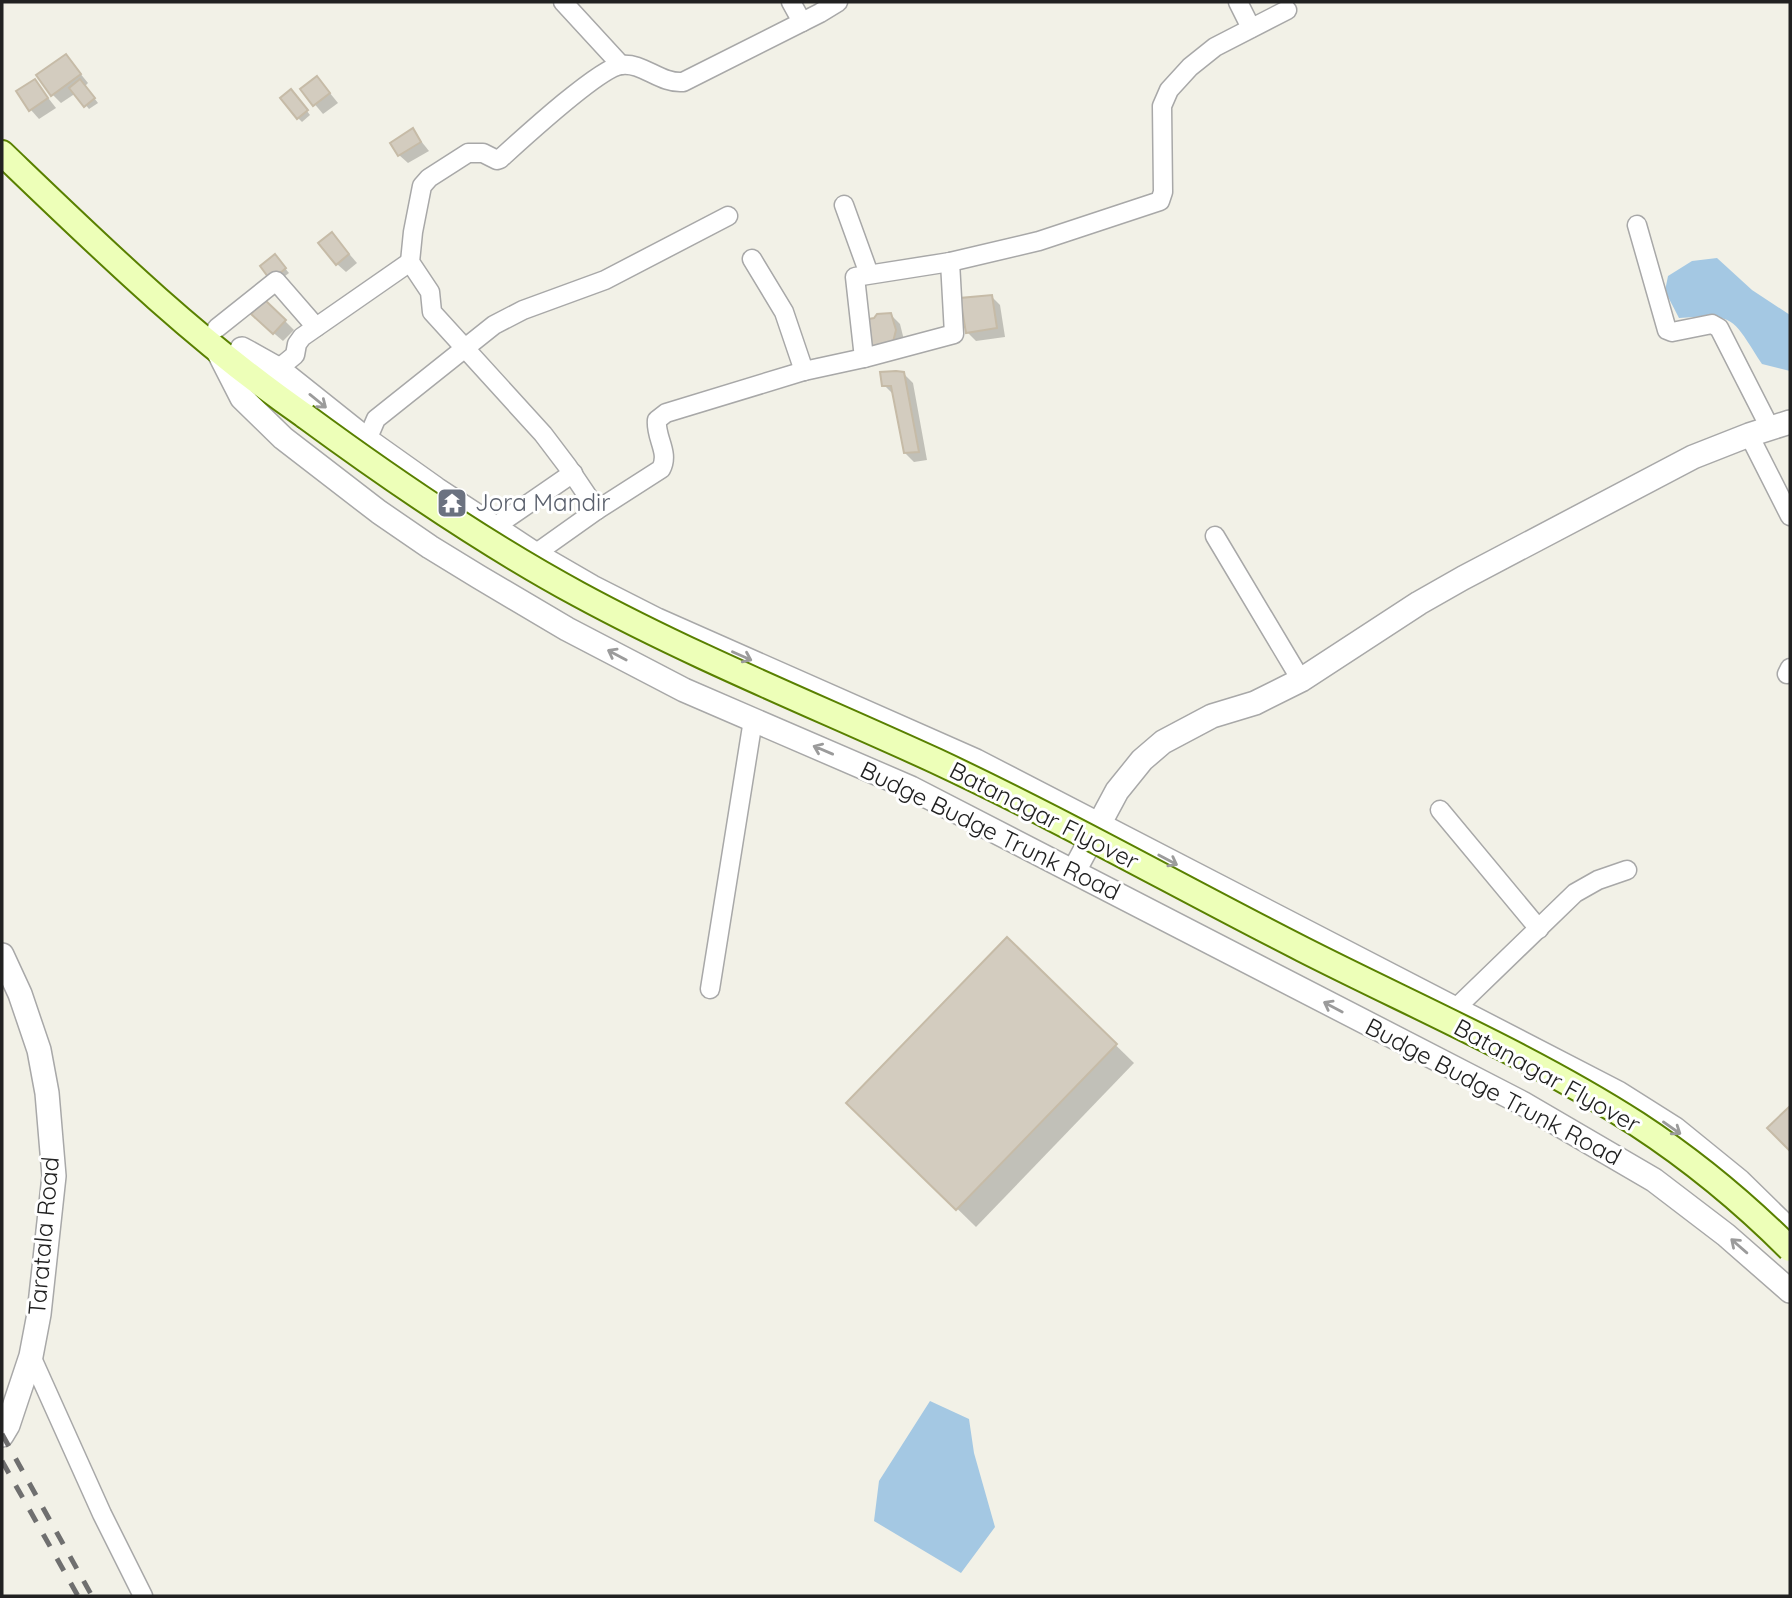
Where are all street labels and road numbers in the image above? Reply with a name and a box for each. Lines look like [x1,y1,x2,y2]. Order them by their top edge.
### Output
street label: Budge Budge Trunk Road [856,754,1125,906]
street label: Batanagar Flyover [945,754,1144,876]
street label: Budge Budge Trunk Road [1360,1011,1627,1171]
street label: Batanagar Flyover [1449,1011,1646,1139]
street label: Taratala Road [21,1155,65,1316]

